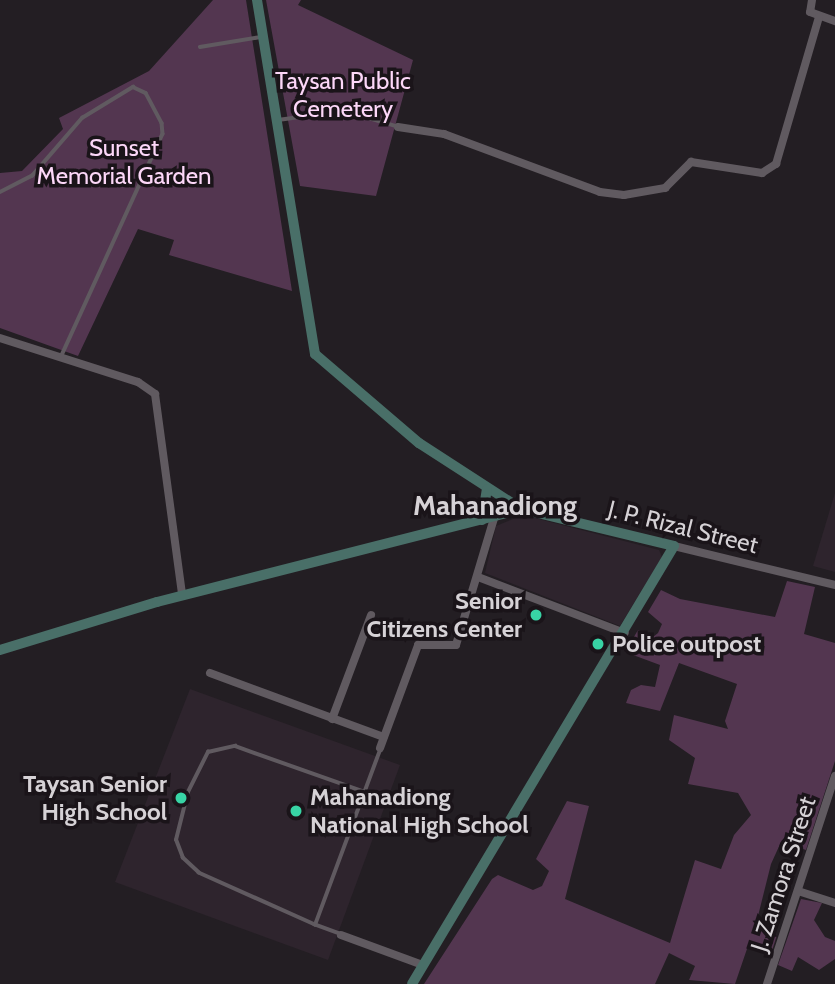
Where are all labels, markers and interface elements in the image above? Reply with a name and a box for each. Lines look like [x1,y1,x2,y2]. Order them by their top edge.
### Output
park label: Taysan Public Cemetery [275,67,411,123]
park label: Sunset Memorial Garden [37,134,211,190]
district label: Mahanadiong [413,488,577,522]
street label: J. P. Rizal Street [605,494,761,560]
place label: Senior Citizens Center [366,587,522,643]
marker: Senior Citizens Center [528,607,544,623]
place label: Police outpost [612,630,761,658]
marker: Police outpost [590,636,606,652]
place label: Taysan Senior High School [23,770,167,826]
place label: Mahanadiong National High School [310,783,529,839]
marker: Taysan Senior High School [173,790,189,806]
street label: J. Zamora Street [744,793,822,955]
marker: Mahanadiong National High School [288,803,304,819]

